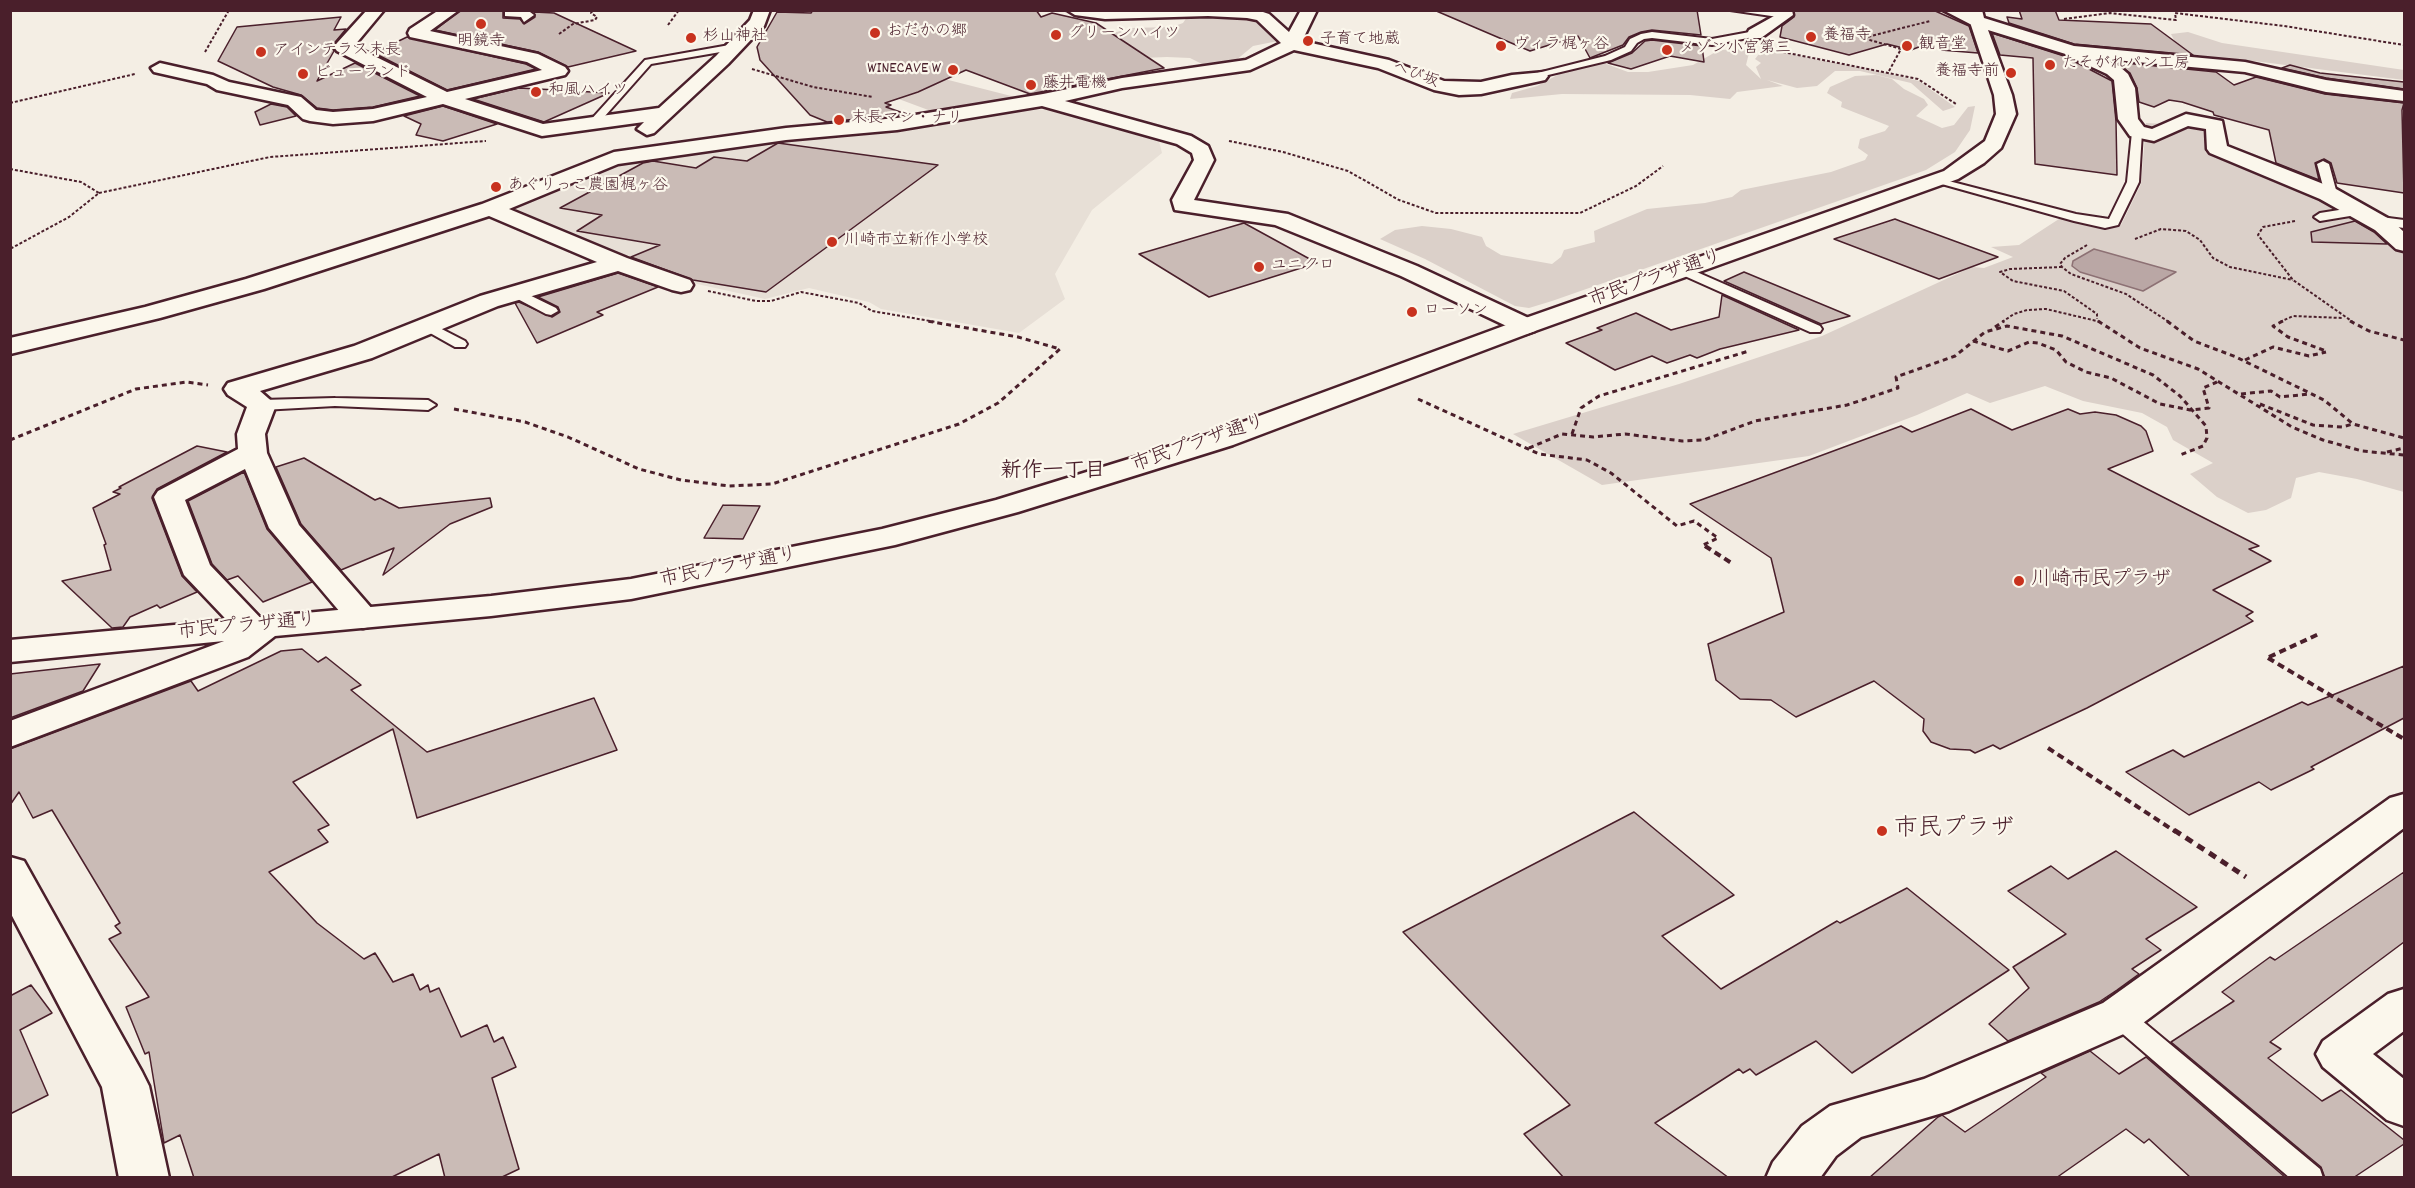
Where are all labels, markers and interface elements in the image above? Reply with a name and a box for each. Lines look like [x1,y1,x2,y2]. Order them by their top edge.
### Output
marker: 明鏡寺 [474,17,488,31]
place label: おだかの郷 [887,23,967,43]
place label: グリーンハイツ [1068,25,1180,45]
marker: おだかの郷 [868,26,882,40]
place label: 養福寺 [1823,27,1871,47]
place label: 杉山神社 [703,28,767,48]
marker: グリーンハイツ [1049,28,1063,42]
marker: 養福寺 [1804,30,1818,44]
marker: 杉山神社 [684,31,698,45]
place label: 子育て地蔵 [1320,31,1400,51]
place label: 明鏡寺 [457,33,505,53]
marker: 子育て地蔵 [1301,34,1315,48]
place label: ヴィラ梶ヶ谷 [1513,36,1609,56]
place label: 観音堂 [1919,36,1967,56]
marker: ヴィラ梶ヶ谷 [1494,39,1508,53]
marker: 観音堂 [1900,39,1914,53]
place label: メゾン小宮第三 [1679,40,1791,60]
place label: アインテラス末長 [273,42,401,62]
marker: メゾン小宮第三 [1660,43,1674,57]
marker: アインテラス末長 [254,45,268,59]
place label: たそがれパン工房 [2062,55,2190,75]
marker: たそがれパン工房 [2043,58,2057,72]
street label: へび坂 [1389,59,1441,93]
place label: WINECAVE W [867,60,941,80]
marker: WINECAVE W [946,63,960,77]
place label: 養福寺前 [1935,63,1999,83]
place label: ビューランド [315,64,411,84]
marker: 養福寺前 [2004,66,2018,80]
marker: ビューランド [296,67,310,81]
place label: 藤井電機 [1043,75,1107,95]
marker: 藤井電機 [1024,78,1038,92]
place label: 和風ハイツ [548,82,628,102]
marker: 和風ハイツ [529,85,543,99]
place label: 末長マシ・ナリ [851,110,963,130]
marker: 末長マシ・ナリ [832,113,846,127]
place label: あぐりっこ農園梶ヶ谷 [508,177,668,197]
marker: あぐりっこ農園梶ヶ谷 [489,180,503,194]
place label: 川崎市立新作小学校 [844,232,988,252]
marker: 川崎市立新作小学校 [825,235,839,249]
street label: 市民プラザ通り [1586,246,1726,314]
place label: ユニクロ [1271,257,1335,277]
marker: ユニクロ [1252,260,1266,274]
place label: ローソン [1424,302,1488,322]
marker: ローソン [1405,305,1419,319]
street label: 市民プラザ通り [1129,411,1269,479]
district label: 新作一丁目 [1001,460,1105,486]
street label: 市民プラザ通り [658,544,800,594]
place label: 川崎市民プラザ [2031,569,2171,593]
marker: 川崎市民プラザ [2012,574,2026,588]
street label: 市民プラザ通り [176,610,318,646]
place label: 市民プラザ [1894,817,2014,845]
marker: 市民プラザ [1875,824,1889,838]

